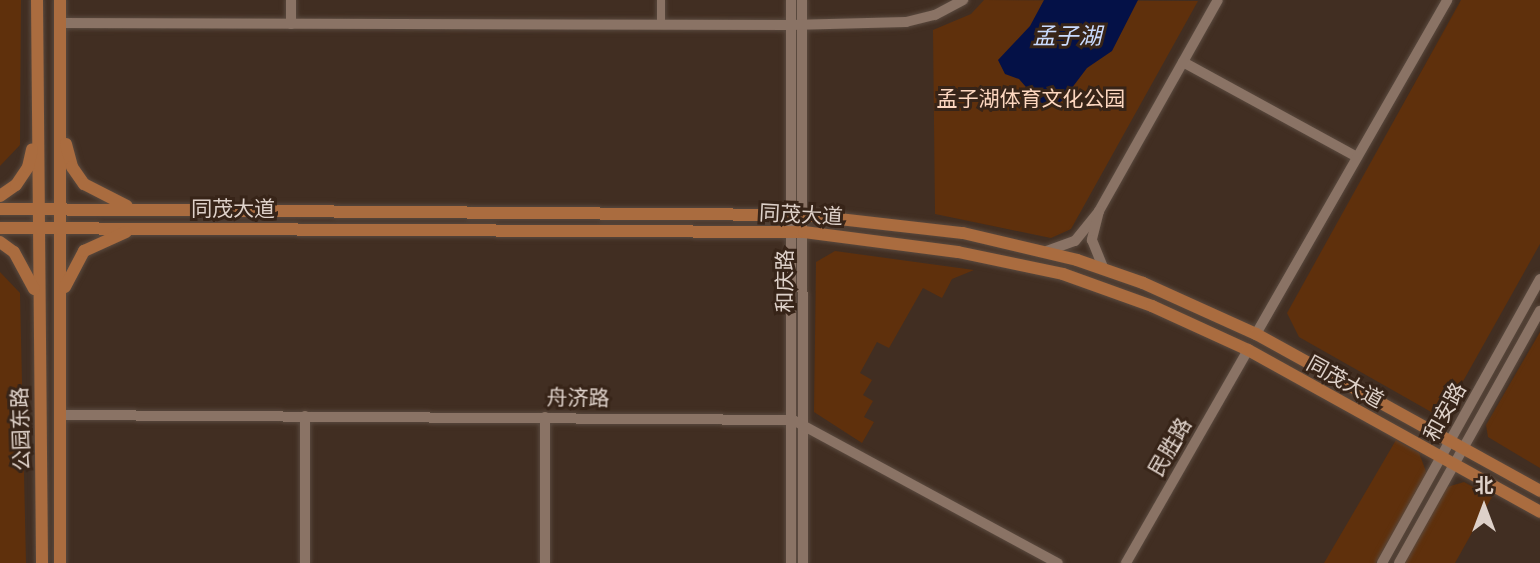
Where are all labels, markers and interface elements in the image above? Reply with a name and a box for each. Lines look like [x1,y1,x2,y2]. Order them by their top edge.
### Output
water label: 孟子湖 [1033,23,1101,51]
park label: 孟子湖体育文化公园 [937,86,1125,112]
street label: 同茂大道 [191,196,275,222]
street label: 同茂大道 [758,200,844,230]
street label: 和庆路 [772,250,798,312]
street label: 同茂大道 [1302,351,1388,413]
street label: 和安路 [1419,378,1471,446]
street label: 舟济路 [546,385,610,411]
street label: 公园东路 [7,387,35,471]
street label: 民胜路 [1143,413,1197,481]
north arrow [1449,472,1519,542]
text: 北 [1474,474,1494,498]

